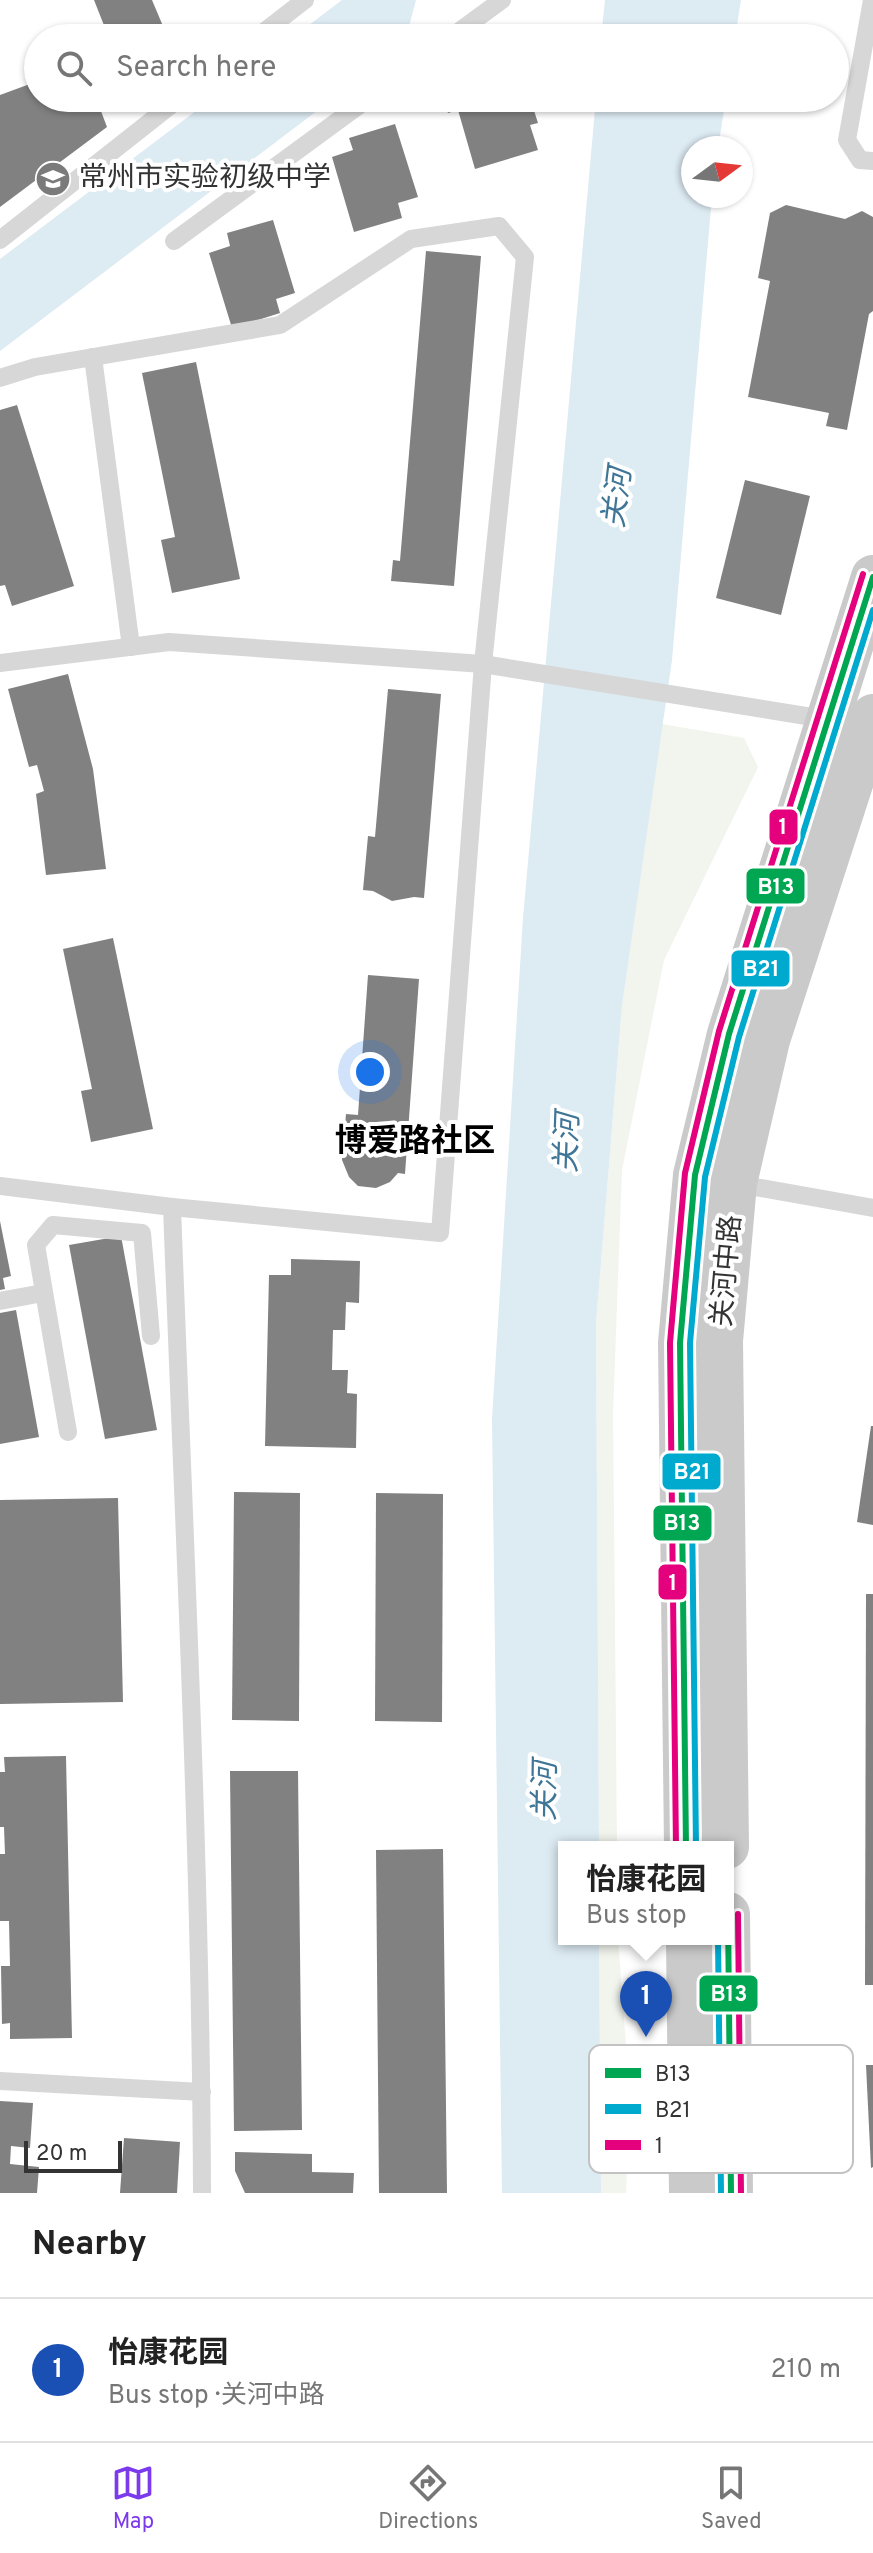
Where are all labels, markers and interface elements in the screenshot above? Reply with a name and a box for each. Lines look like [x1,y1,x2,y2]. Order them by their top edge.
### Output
search box [24,24,849,112]
icon: search [52,46,96,90]
text: Search here [116,50,276,87]
north arrow [681,136,753,208]
school or university icon: 常州市实验初级中学 [34,160,72,198]
place label: 常州市实验初级中学 [79,161,331,197]
water label: 关河 [597,461,642,530]
line badge: 1 [768,808,799,846]
text: 1 [779,815,787,842]
line badge: B13 [745,867,806,905]
text: B13 [757,875,795,902]
line badge: B21 [730,949,791,988]
text: B21 [743,957,780,984]
your location [350,1052,390,1092]
water label: 关河 [549,1107,589,1174]
district label: 博爱路社区 [335,1123,495,1163]
street label: 关河中路 [705,1214,751,1328]
line badge: B21 [661,1452,722,1491]
text: B21 [674,1460,711,1487]
line badge: B13 [652,1504,713,1542]
text: B13 [663,1511,701,1538]
line badge: 1 [657,1563,688,1601]
text: 1 [669,1571,677,1598]
water label: 关河 [528,1756,566,1821]
popup [558,1841,734,1945]
text: 怡康花园 [586,1863,706,1900]
text: Bus stop [586,1900,687,1933]
pin: 1 [620,1971,672,2037]
line badge: B13 [698,1974,759,2013]
text: B13 [710,1982,748,2009]
legend [589,2045,853,2173]
text: B13 [655,2062,691,2089]
text: B21 [655,2098,691,2125]
text: 1 [655,2134,663,2161]
scale bar [24,2137,122,2173]
text: 20 m [36,2141,87,2168]
text: Nearby [32,2224,147,2267]
text: 怡康花园 [108,2336,228,2373]
text: 1 [53,2354,63,2387]
text: 210 m [771,2354,841,2387]
text: Bus stop · 关河中路 [108,2380,325,2413]
tab: Map [111,2461,155,2536]
tab: Directions [378,2461,478,2536]
tab: Saved [701,2461,762,2536]

